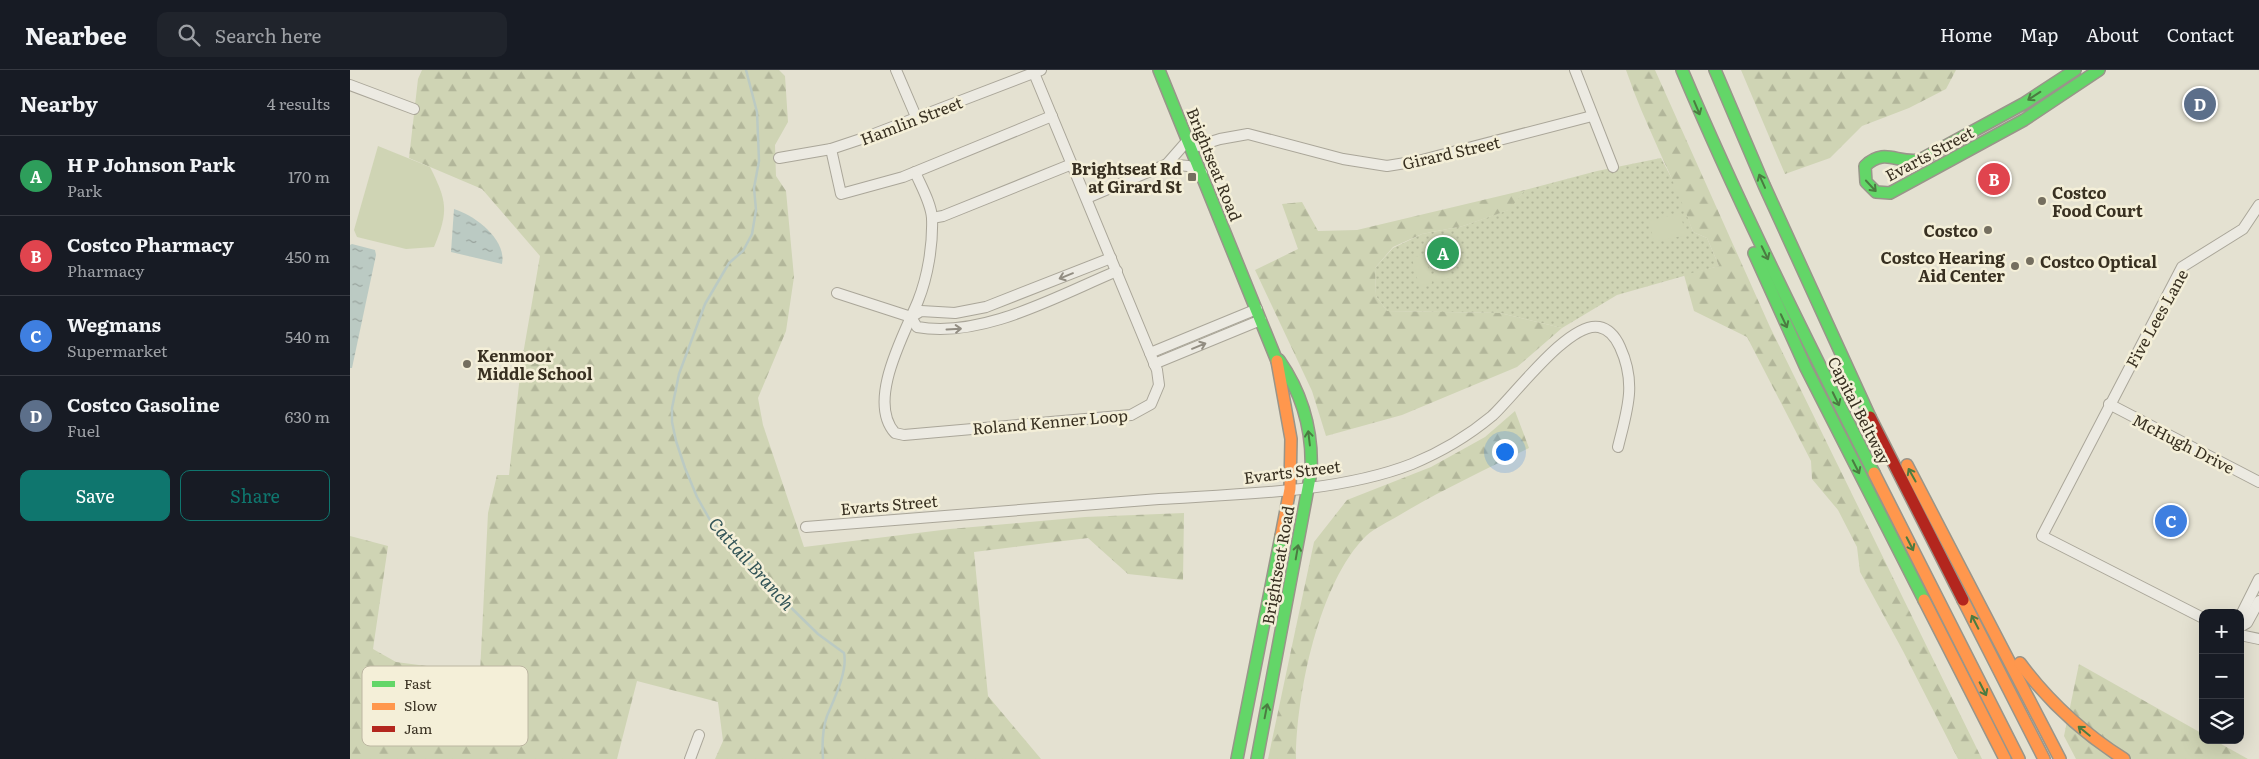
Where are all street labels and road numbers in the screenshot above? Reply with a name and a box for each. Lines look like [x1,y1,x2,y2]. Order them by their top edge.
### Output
street label: Hamlin Street [856,89,966,150]
street label: Brightseat Road [1181,104,1249,225]
street label: Evarts Street [1880,119,1978,186]
street label: Girard Street [1400,129,1503,175]
street label: Five Lees Lane [2119,264,2193,372]
street label: Capital Beltway [1822,352,1898,469]
street label: Roland Kenner Loop [971,402,1129,440]
street label: McHugh Drive [2129,407,2239,479]
street label: Evarts Street [1242,453,1342,489]
street label: Evarts Street [839,488,939,520]
street label: Brightseat Road [1255,503,1299,626]

